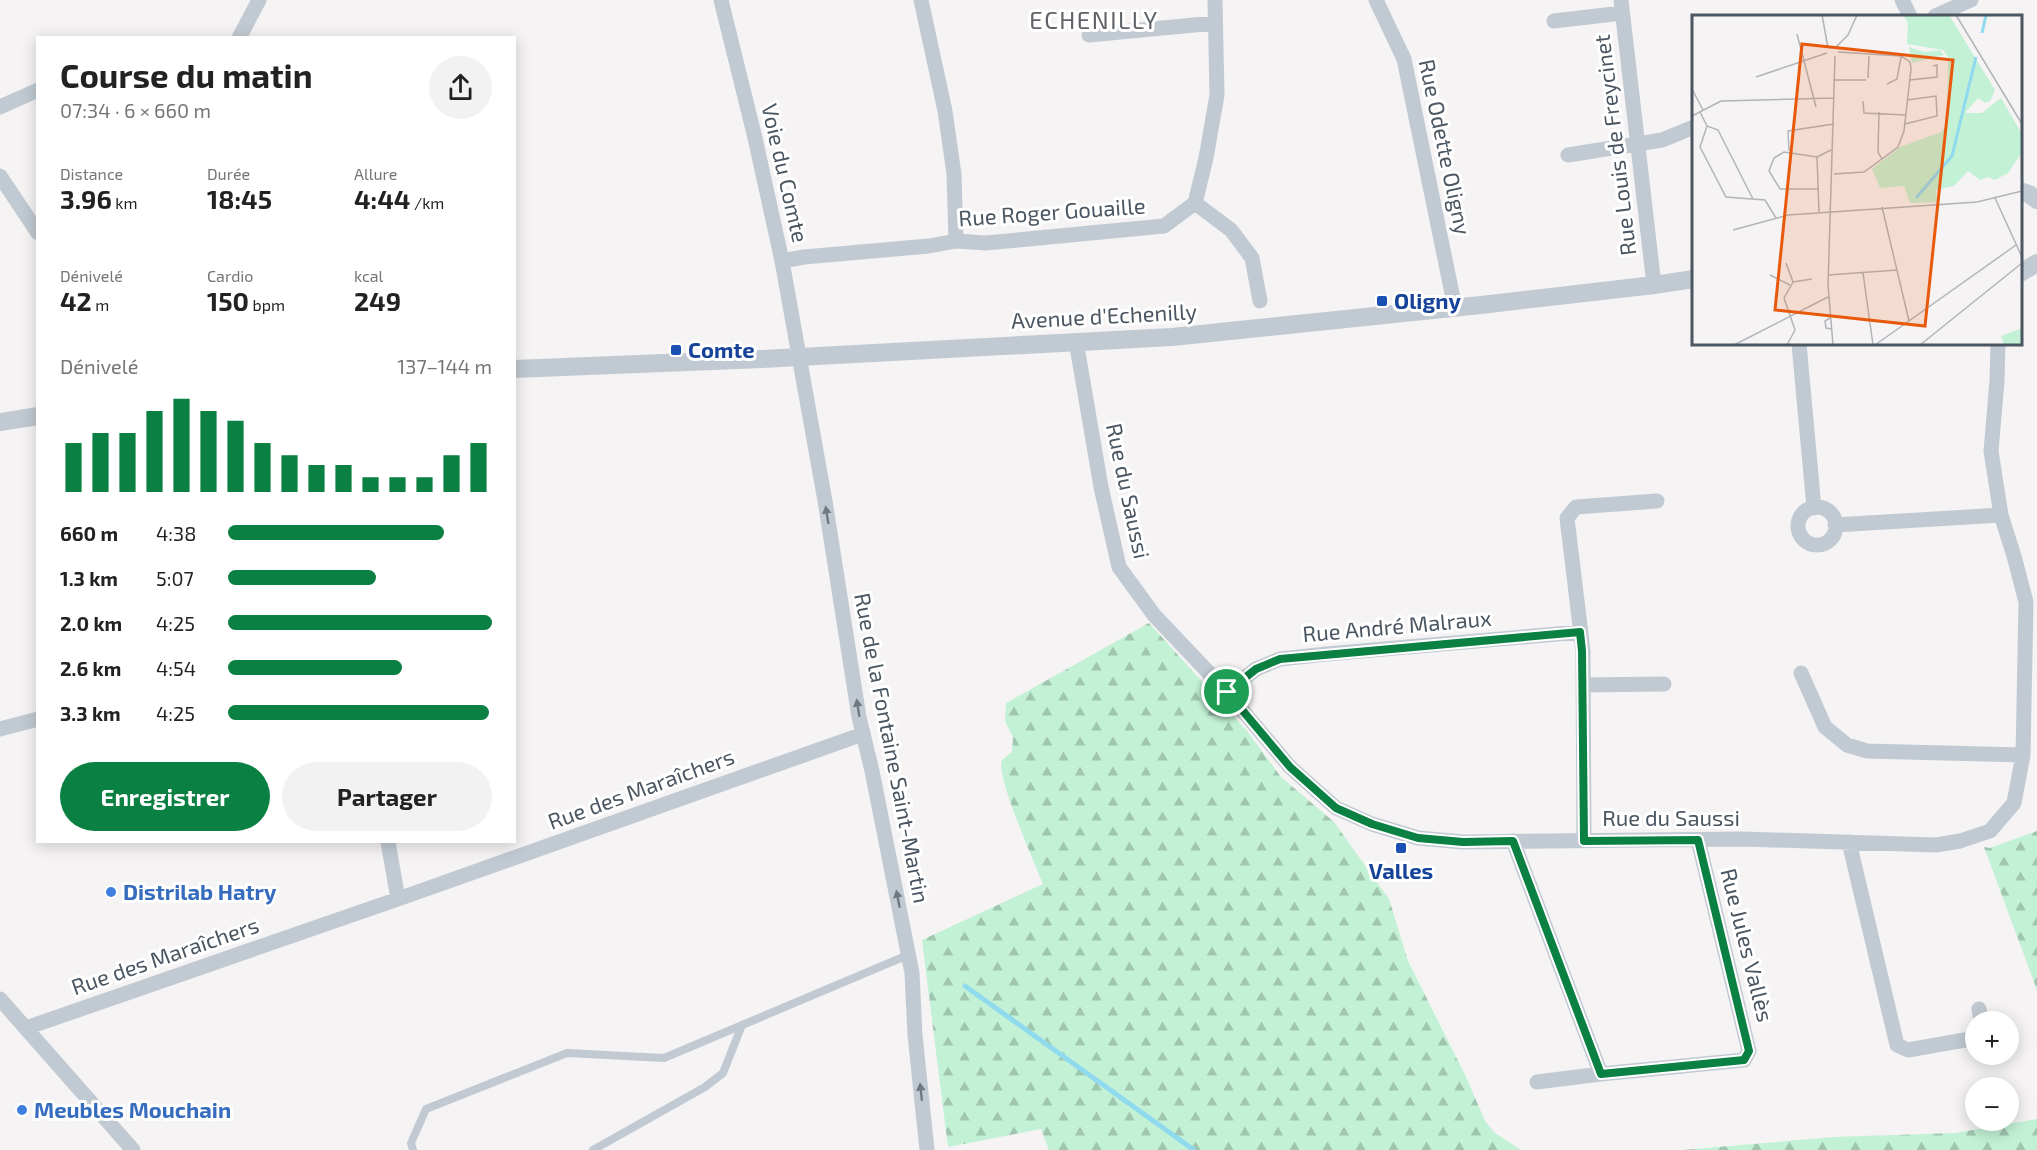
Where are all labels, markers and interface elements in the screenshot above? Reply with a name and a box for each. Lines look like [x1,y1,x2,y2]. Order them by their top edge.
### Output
district label: ECHENILLY [1029,5,1159,34]
inset map [1692,15,2022,345]
street label: Rue Louis de Freycinet [1588,33,1640,257]
text: Course du matin [60,55,313,95]
button: share [429,56,492,119]
street label: Rue Odette Oligny [1415,57,1477,237]
text: 07:34 · 6 × 660 m [60,98,211,122]
street label: Voie du Comte [757,101,815,245]
text: Distance [60,164,123,183]
text: Durée [207,164,250,183]
text: Allure [354,164,397,183]
text: 3.96 [60,183,112,214]
text: 18:45 [207,183,272,214]
text: 4:44 [354,183,410,214]
street label: Rue Roger Gouaille [958,191,1146,231]
text: km [112,193,138,212]
text: /km [410,193,444,212]
text: Dénivelé [60,266,123,285]
text: Cardio [207,266,253,285]
text: kcal [354,266,383,285]
text: 42 [60,285,92,316]
text: 150 [207,285,249,316]
text: 249 [354,285,401,316]
place label: Oligny [1394,287,1461,314]
marker: Oligny [1375,294,1389,308]
text: m [92,295,109,314]
text: bpm [249,295,285,314]
street label: Avenue d'Echenilly [1010,297,1198,333]
place label: Comte [688,336,755,362]
marker: Comte [669,343,683,357]
text: Dénivelé [60,354,139,378]
text: 137–144 m [397,354,492,378]
street label: Rue du Saussi [1102,421,1156,561]
one-way arrow [822,506,831,525]
text: 660 m [60,521,118,545]
text: 4:38 [156,521,196,545]
text: 1.3 km [60,566,118,590]
text: 5:07 [156,566,194,590]
street label: Rue de la Fontaine Saint-Martin [850,590,936,905]
street label: Rue André Malraux [1301,604,1493,646]
text: 2.0 km [60,611,122,635]
text: 4:25 [156,611,195,635]
text: 2.6 km [60,656,121,680]
text: 4:54 [156,656,196,680]
pin [1201,666,1252,717]
icon: arrive [1210,675,1243,708]
one-way arrow [853,698,862,717]
text: 3.3 km [60,701,121,725]
text: 4:25 [156,701,195,725]
street label: Rue des Maraîchers [544,742,737,834]
button: Enregistrer [60,762,270,831]
button: Partager [282,762,492,831]
street label: Rue du Saussi [1602,804,1740,830]
marker: Valles [1394,841,1408,855]
place label: Valles [1369,857,1433,883]
street label: Rue Jules Vallès [1716,865,1780,1024]
place label: Distrilab Hatry [123,878,277,905]
marker: Distrilab Hatry [104,885,118,899]
one-way arrow [893,889,902,908]
street label: Rue des Maraîchers [68,911,262,999]
map controls [1965,1011,2019,1131]
button: + [1965,1011,2019,1065]
button: − [1965,1077,2019,1131]
one-way arrow [916,1082,926,1101]
place label: Meubles Mouchain [34,1096,231,1122]
marker: Meubles Mouchain [15,1103,29,1117]

